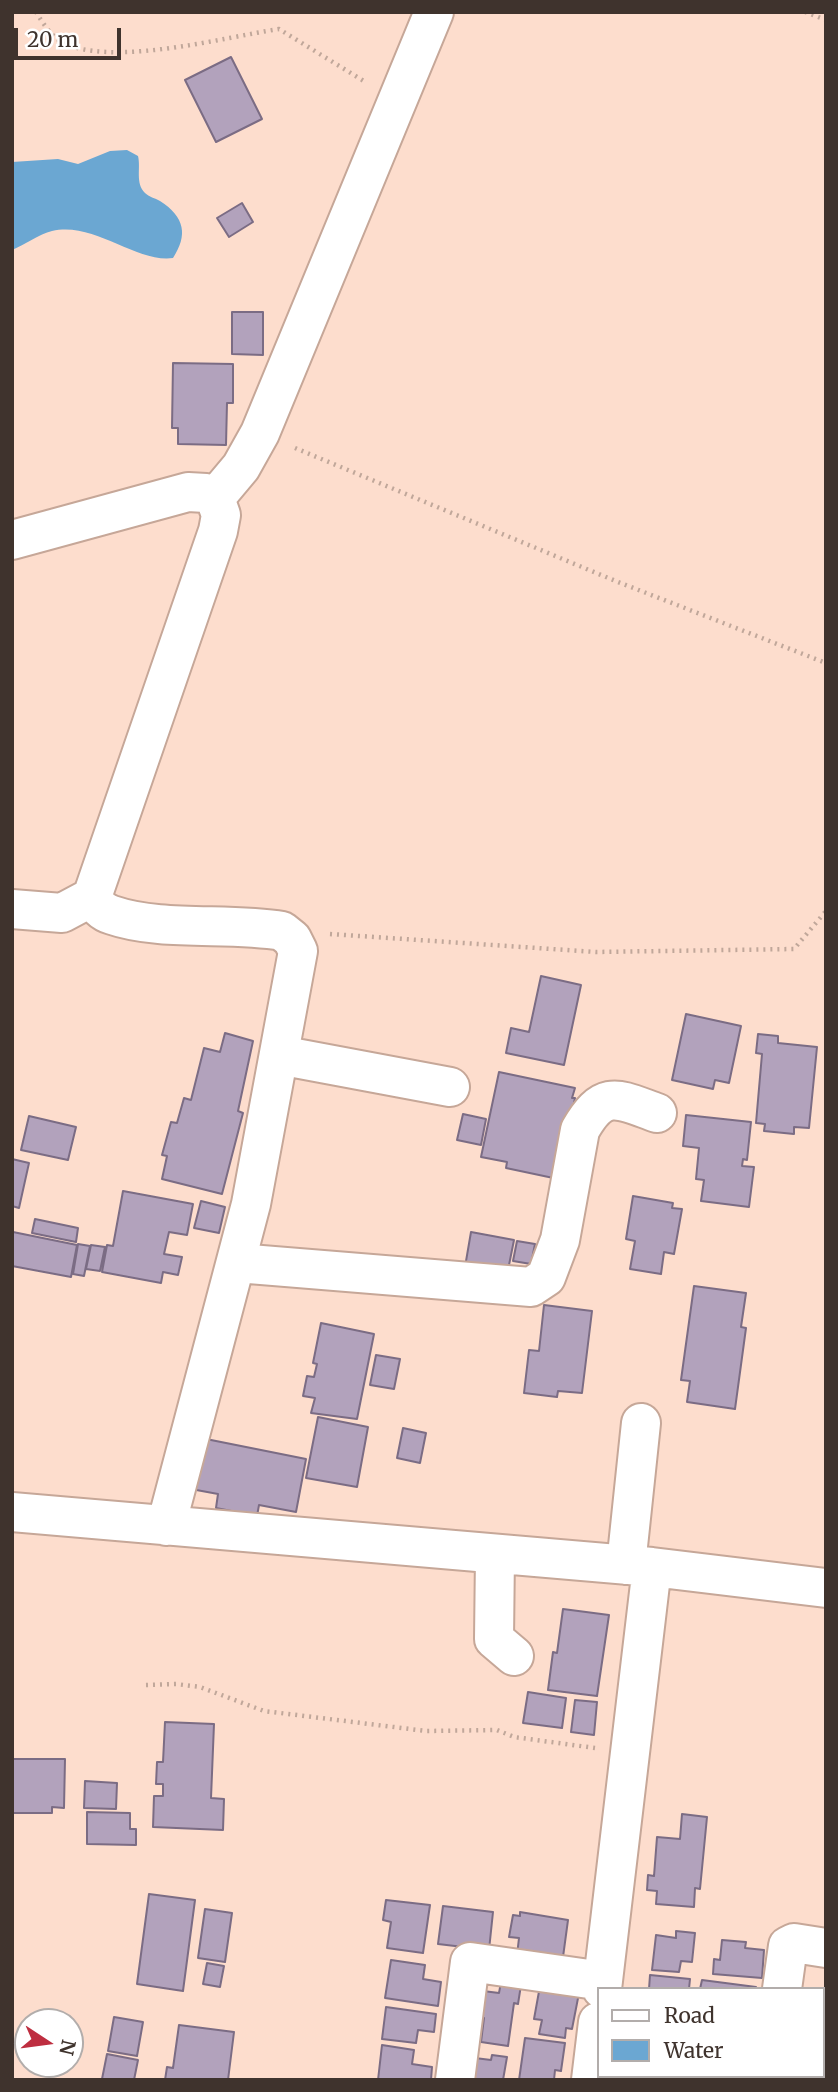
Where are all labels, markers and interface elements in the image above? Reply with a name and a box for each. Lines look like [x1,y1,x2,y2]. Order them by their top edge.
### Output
scale bar [18,14,124,58]
text: 20 m [27,26,78,53]
legend [596,1987,824,2078]
text: Road [664,2002,715,2029]
north arrow [14,2008,84,2078]
text: N [54,2037,81,2057]
text: Water [664,2037,723,2064]

